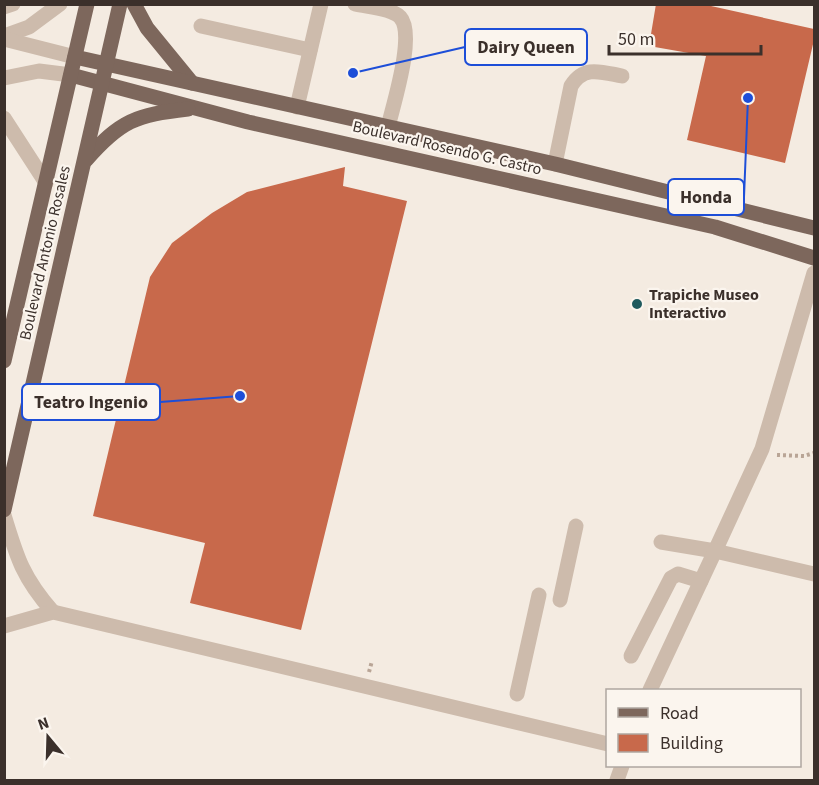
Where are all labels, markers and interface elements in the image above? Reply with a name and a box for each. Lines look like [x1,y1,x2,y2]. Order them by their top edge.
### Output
scale bar [609,18,760,56]
text: 50 m [618,27,654,52]
callout: Dairy Queen [465,29,587,65]
text: Dairy Queen [477,35,575,60]
street label: Boulevard Rosendo G. Castro [350,116,544,180]
street label: Boulevard Antonio Rosales [14,163,76,342]
callout: Honda [668,179,744,215]
text: Honda [680,185,732,210]
place label: Trapiche Museo Interactivo [649,284,759,324]
marker: Trapiche Museo Interactivo [630,297,644,311]
callout: Teatro Ingenio [22,384,160,420]
text: Teatro Ingenio [34,390,148,415]
legend [606,689,801,767]
text: Road [660,701,699,726]
north arrow [18,707,78,767]
text: N [35,712,52,736]
text: Building [660,731,723,756]

